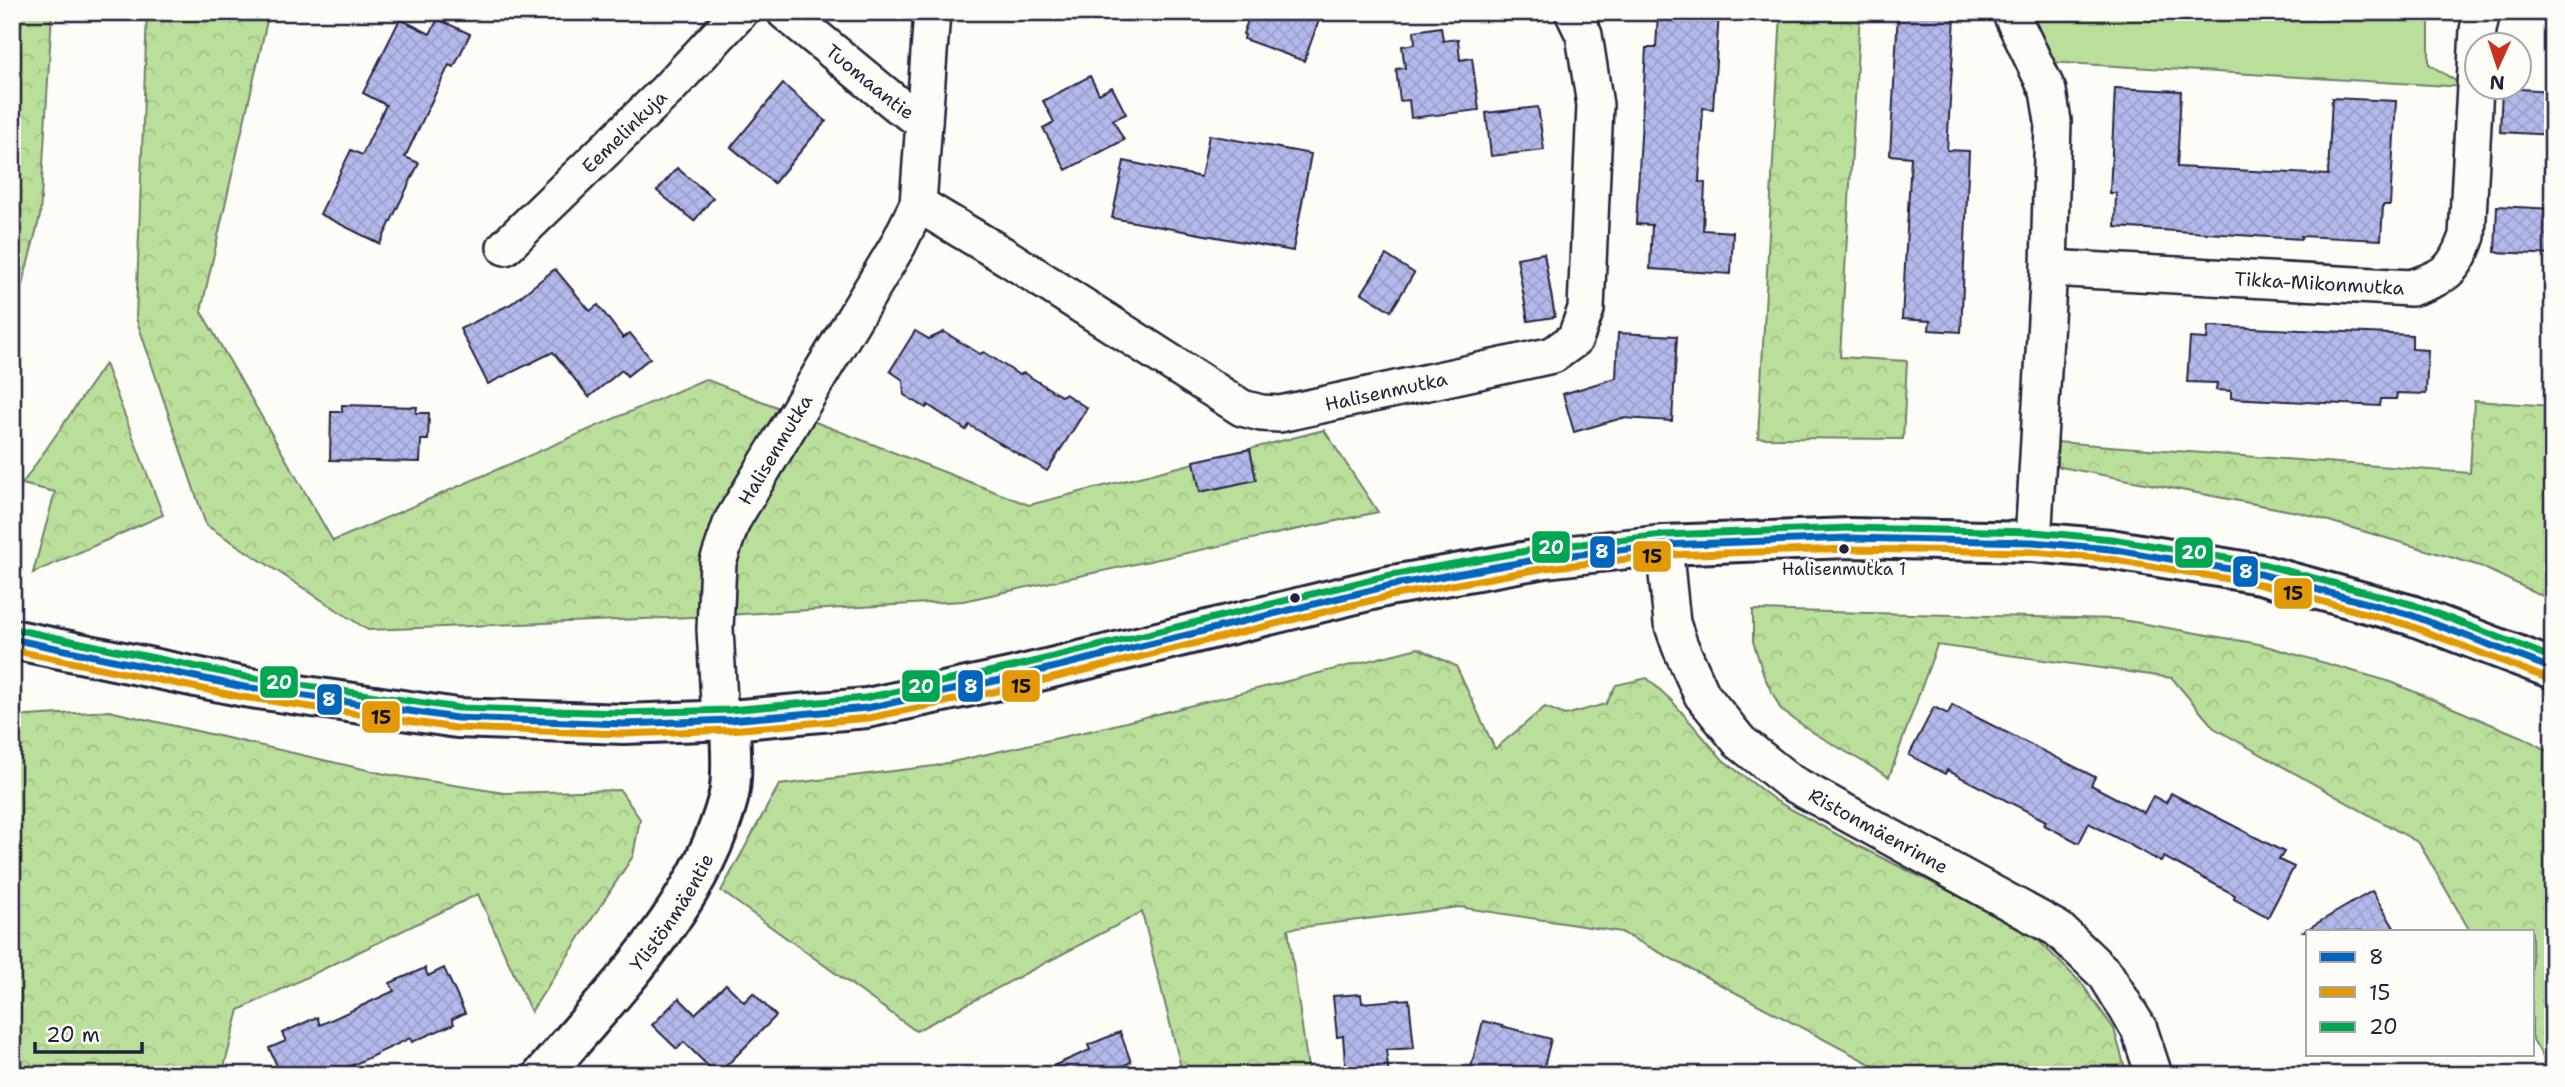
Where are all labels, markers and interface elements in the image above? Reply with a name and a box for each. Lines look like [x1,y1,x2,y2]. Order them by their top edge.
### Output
north arrow [2464,32,2534,102]
street label: Tuomaantie [821,38,919,125]
text: N [2489,70,2505,95]
street label: Eemelinkuja [576,84,672,179]
street label: Tikka-Mikonmutka [2234,266,2405,300]
street label: Halisenmutka [1322,366,1450,416]
street label: Halisenmutka [732,389,818,509]
line badge: 20 [1531,530,1571,564]
text: 20 [1538,535,1564,560]
line badge: 8 [1589,535,1616,569]
line badge: 20 [2174,536,2214,569]
text: 8 [1595,539,1609,564]
line badge: 15 [1632,540,1672,573]
text: 20 [2181,540,2207,565]
marker: Halisenmutka 1 [1837,542,1851,556]
text: 15 [1642,544,1662,569]
line badge: 8 [2232,555,2259,588]
place label: Halisenmutka 1 [1782,558,1906,580]
text: 8 [2239,559,2253,584]
line badge: 15 [2273,577,2313,610]
text: 15 [2283,581,2303,606]
unlabelled marker [1288,591,1302,605]
line badge: 20 [259,665,299,699]
line badge: 20 [901,669,941,703]
line badge: 8 [957,669,984,703]
line badge: 15 [1001,669,1041,703]
text: 20 [266,670,292,695]
text: 20 [908,674,934,699]
text: 8 [964,674,978,699]
text: 15 [1011,674,1031,699]
line badge: 8 [316,683,343,716]
text: 8 [322,687,336,712]
line badge: 15 [361,700,401,734]
text: 15 [371,705,391,730]
street label: Ristonmäenrinne [1804,782,1953,879]
street label: Ylistönmäentie [624,849,719,976]
legend [2306,930,2534,1056]
text: 8 [2369,943,2384,971]
text: 15 [2369,979,2390,1007]
scale bar [35,1010,142,1054]
text: 20 [2369,1013,2398,1041]
text: 20 m [46,1021,100,1049]

